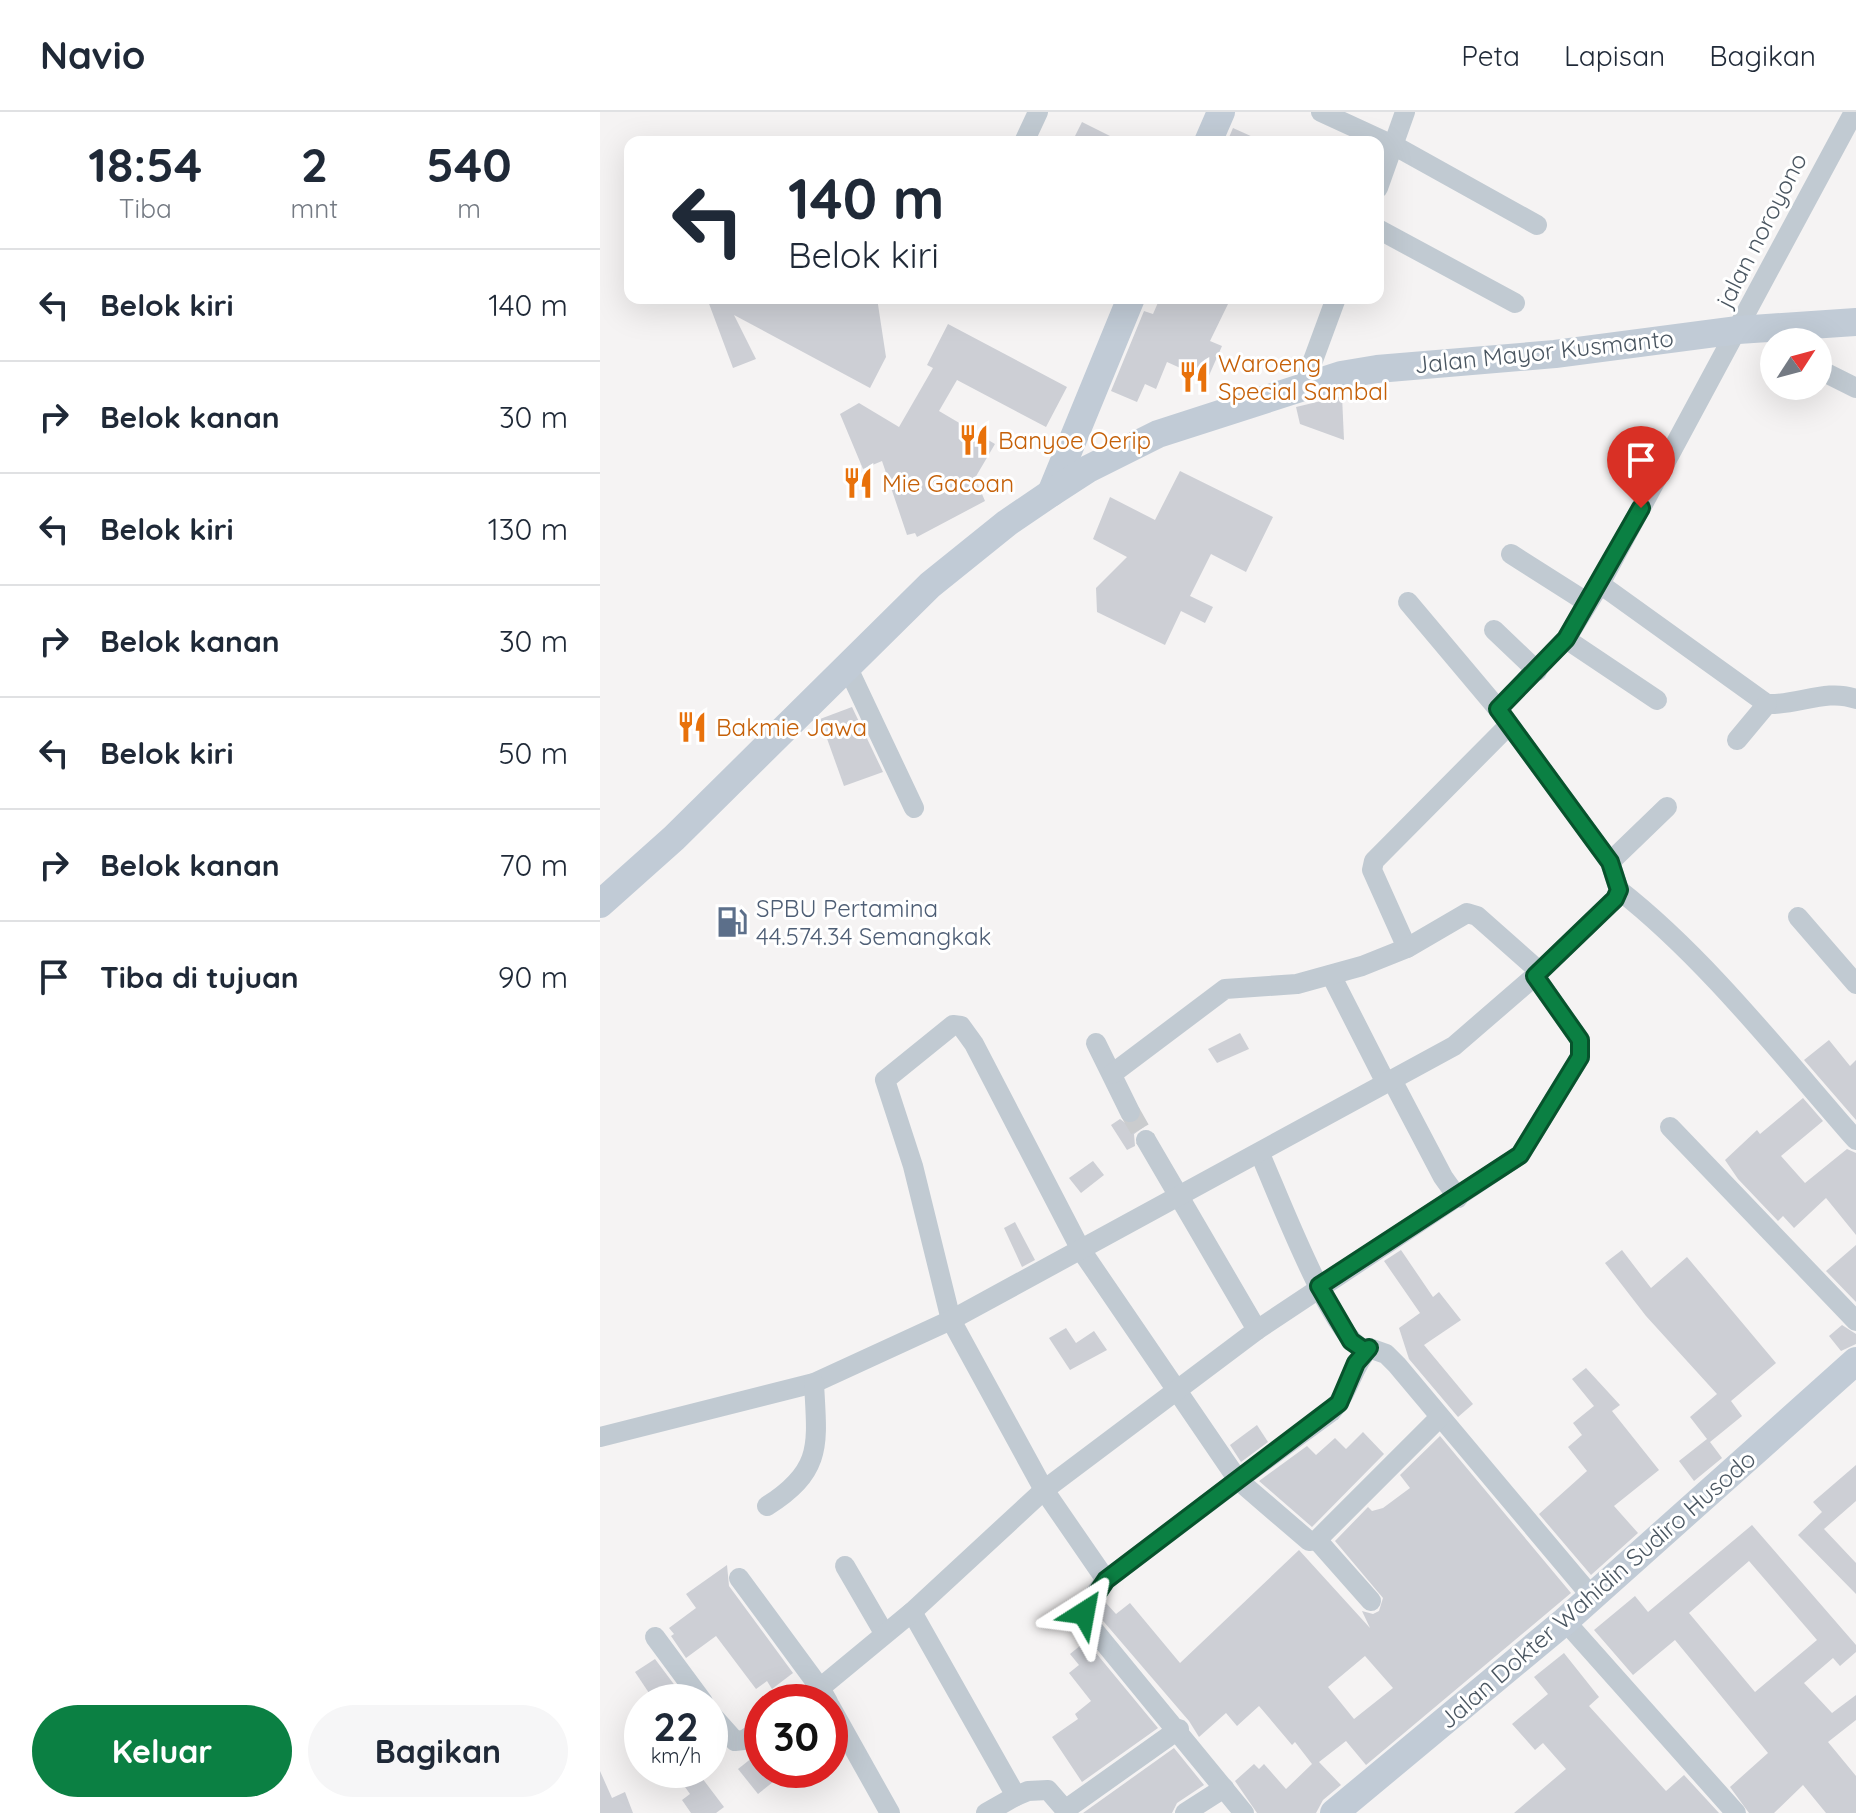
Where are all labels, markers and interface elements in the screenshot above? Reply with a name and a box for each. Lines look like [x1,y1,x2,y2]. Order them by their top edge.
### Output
text: Navio [40,31,145,79]
text: Peta [1461,38,1520,73]
text: Lapisan [1564,38,1665,73]
text: Bagikan [1709,38,1816,73]
text: 18:54 [88,134,202,194]
text: 2 [301,134,328,194]
text: 540 [426,134,512,194]
street label: jalan noroyono [1709,148,1813,313]
text: 140 m [788,163,944,233]
icon: left [656,168,760,272]
text: Tiba [119,192,172,225]
text: mnt [291,192,338,225]
text: m [457,192,481,225]
text: Belok kiri [788,232,939,277]
icon: left [32,283,76,327]
text: Belok kiri [100,286,234,324]
text: 140 m [488,286,568,324]
street label: Jalan Mayor Kusmanto [1413,322,1675,380]
north arrow [1760,328,1832,400]
map controls [1760,328,1832,400]
place label: Waroeng Special Sambal [1218,348,1388,406]
restaurant icon: Waroeng Special Sambal [1177,360,1211,394]
icon: right [32,395,76,439]
text: Belok kanan [100,398,280,436]
text: 30 m [499,398,568,436]
restaurant icon: Banyoe Oerip [957,423,991,457]
place label: Banyoe Oerip [998,425,1151,455]
pin [1607,426,1675,508]
icon: arrive [1619,438,1663,482]
restaurant icon: Mie Gacoan [841,466,875,500]
place label: Mie Gacoan [882,468,1014,498]
icon: left [32,507,76,551]
text: Belok kiri [100,510,234,548]
text: 130 m [488,510,568,548]
icon: right [32,619,76,663]
text: Belok kanan [100,622,280,660]
text: 30 m [499,622,568,660]
restaurant icon: Bakmie Jawa [675,710,709,744]
place label: Bakmie Jawa [716,712,867,742]
icon: left [32,731,76,775]
text: Belok kiri [100,734,234,772]
text: 50 m [498,734,568,772]
icon: right [32,843,76,887]
text: Belok kanan [100,846,280,884]
text: 70 m [499,846,568,884]
place label: SPBU Pertamina 44.574.34 Semangkak [756,893,991,951]
fuel station icon: SPBU Pertamina 44.574.34 Semangkak [715,905,749,939]
icon: arrive [32,955,76,999]
text: Tiba di tujuan [100,958,299,996]
text: 90 m [498,958,568,996]
street label: Jalan Dokter Wahidin Sudiro Husodo [1433,1443,1761,1735]
position arrow [1042,1571,1126,1655]
speed limit sign: 30 [744,1684,848,1788]
text: 22 [653,1701,699,1751]
button: Keluar [32,1705,292,1797]
button: Bagikan [308,1705,568,1797]
text: km/h [651,1743,701,1768]

